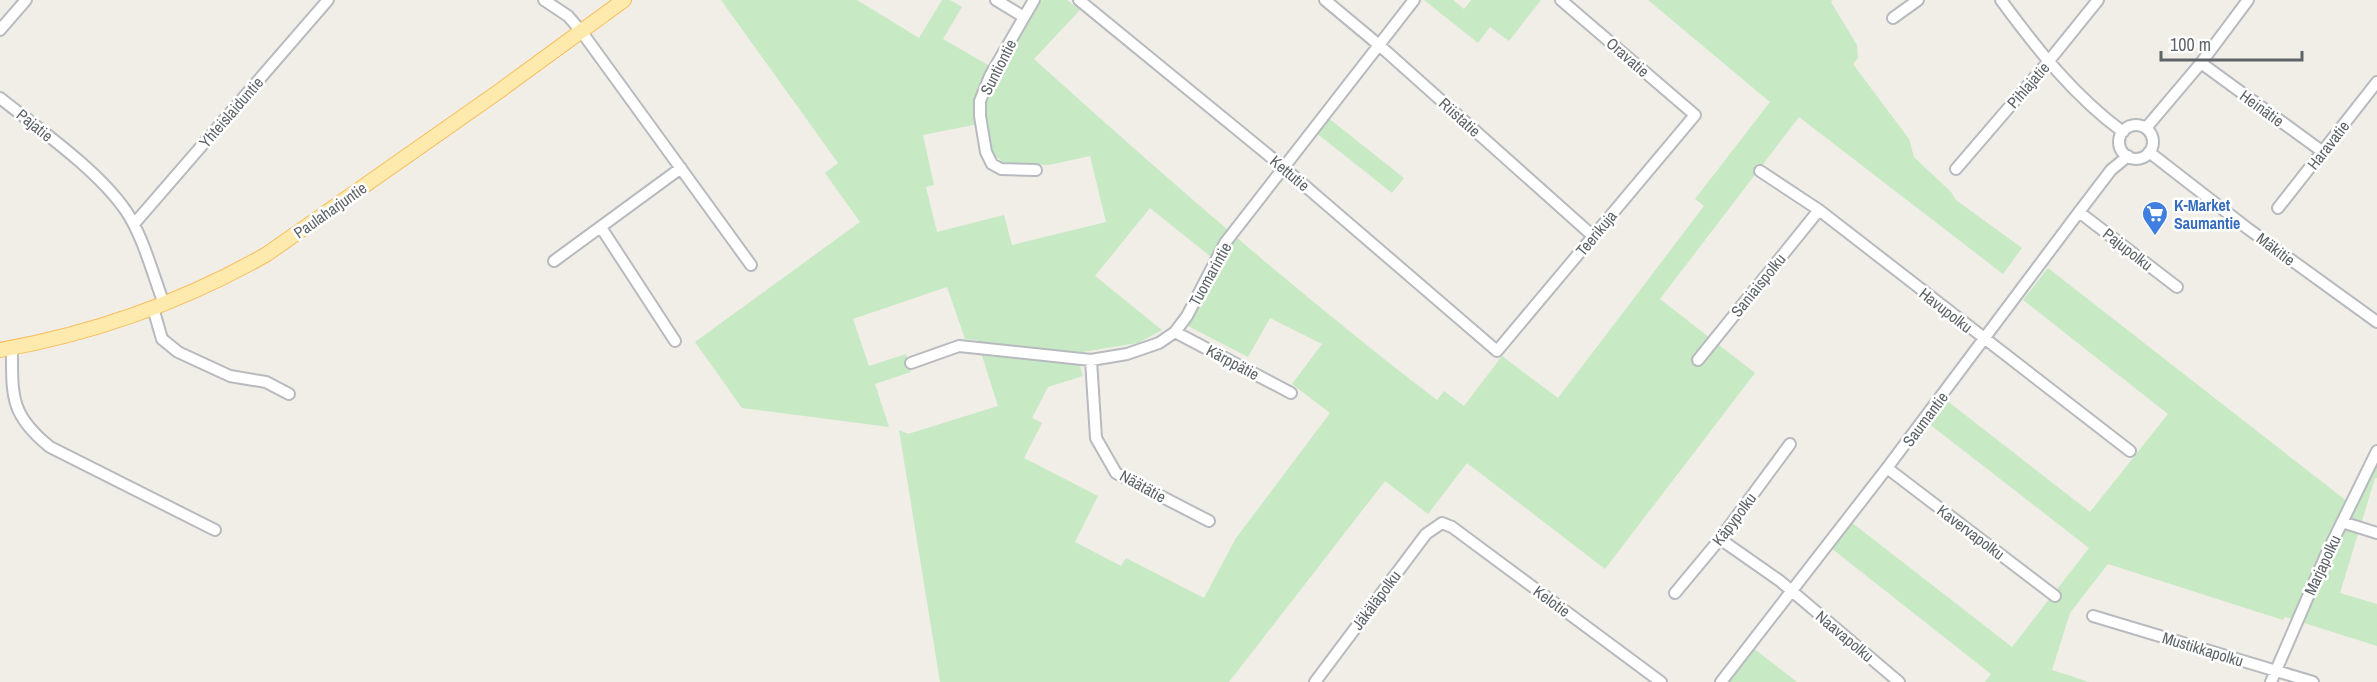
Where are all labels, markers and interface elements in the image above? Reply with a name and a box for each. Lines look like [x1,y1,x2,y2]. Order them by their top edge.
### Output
scale bar [2161,24,2302,62]
street label: Oravatie [1602,32,1654,82]
text: 100 m [2170,32,2211,57]
street label: Suntiontie [975,35,1021,99]
street label: Pihlajatie [2002,57,2054,113]
street label: Yhteislaiduntie [194,72,268,152]
street label: Heinätie [2235,85,2289,131]
street label: Riistatie [1434,92,1486,142]
street label: Pajatie [12,104,58,146]
street label: Haravatie [2302,116,2354,174]
street label: Kettutie [1266,150,1314,196]
street label: Paulaharjuntie [289,177,371,243]
place label: K-Market Saumantie [2174,194,2240,234]
supermarket icon: K-Market Saumantie [2140,199,2170,237]
street label: Teerikuja [1570,205,1622,260]
street label: Pajupolku [2099,223,2157,275]
street label: Mäkitie [2252,227,2300,271]
street label: Tuomarintie [1184,238,1236,310]
street label: Saniaispolku [1726,249,1790,321]
street label: Havupolku [1915,282,1977,338]
street label: Kärppätie [1203,339,1263,385]
street label: Saumantie [1897,387,1953,451]
street label: Näätätie [1116,464,1170,508]
street label: Käpypolku [1707,488,1761,550]
street label: Kavervapolku [1933,499,2009,565]
street label: Marjapolku [2298,531,2346,599]
street label: Jäkäläpolku [1346,566,1406,634]
street label: Kelotie [1529,580,1575,622]
street label: Naavapolku [1811,605,1879,667]
street label: Mustikkapolku [2160,626,2246,672]

